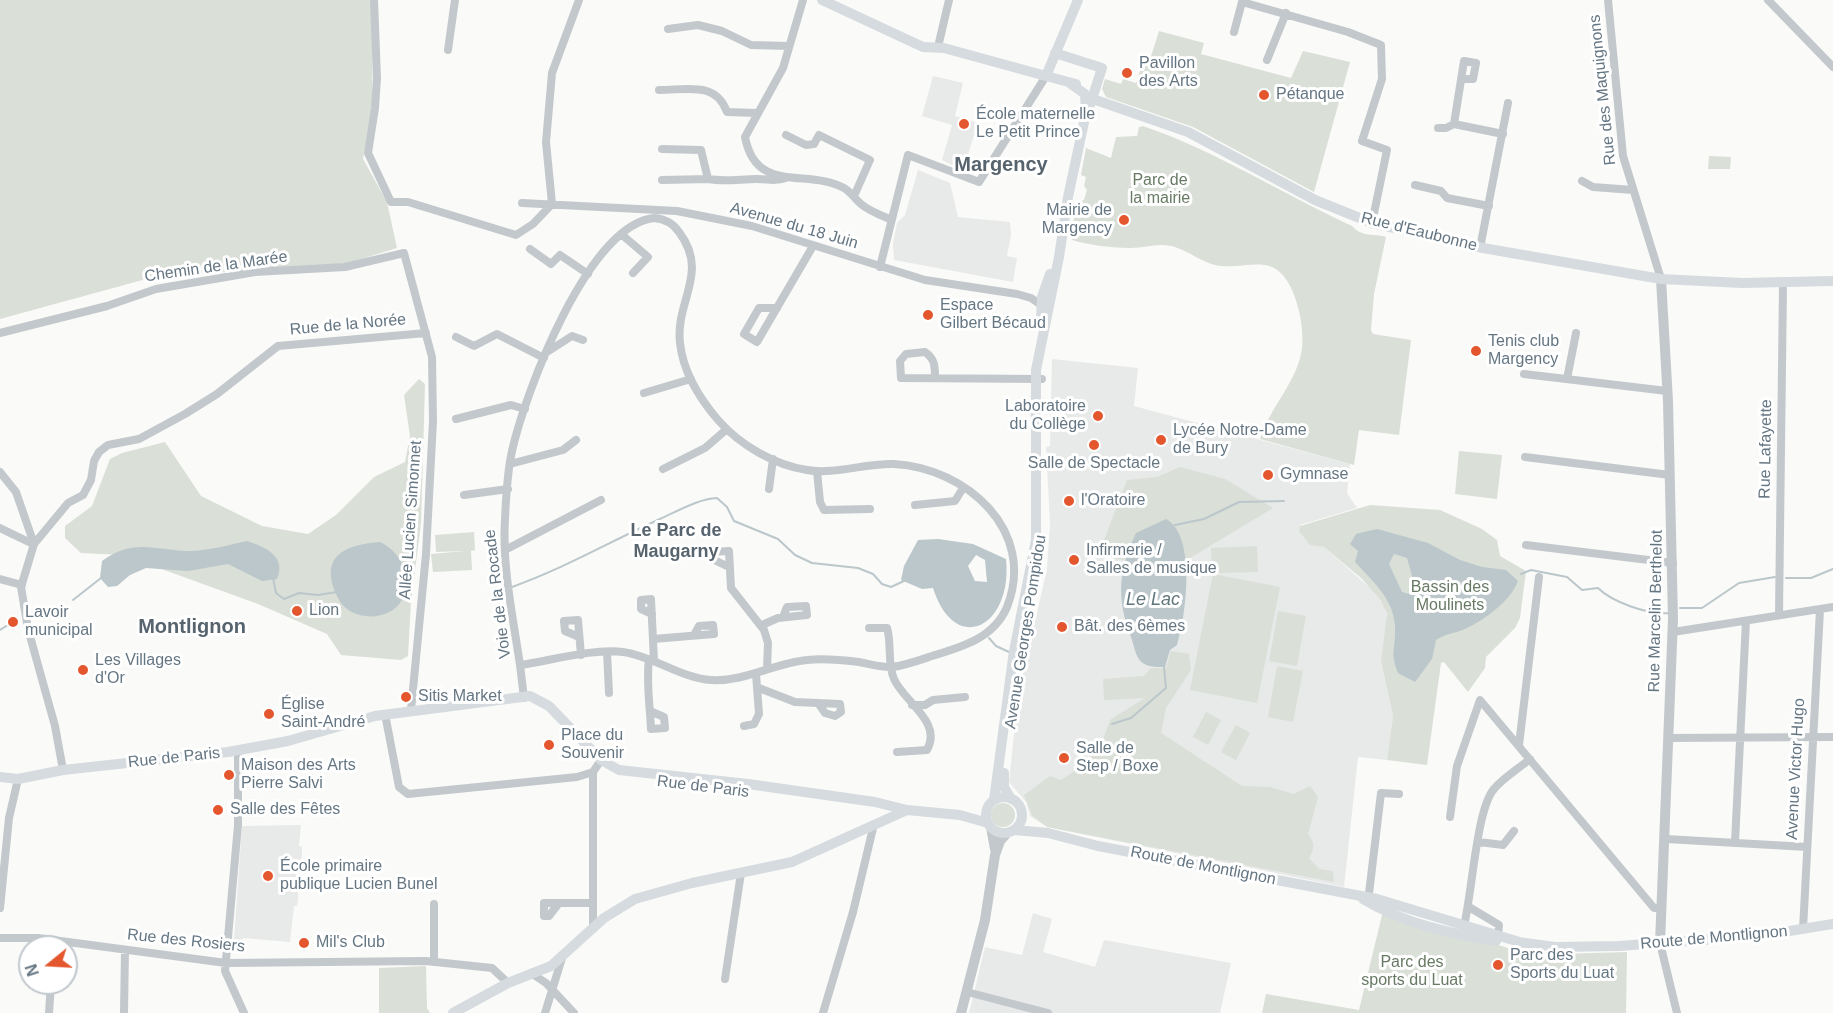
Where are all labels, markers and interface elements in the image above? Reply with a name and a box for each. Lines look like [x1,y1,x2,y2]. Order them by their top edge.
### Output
street label: Rue des Maquignons [1586,14,1620,166]
place label: Pavillon des Arts [1139,54,1198,92]
marker: Pavillon des Arts [1120,66,1134,80]
place label: Pétanque [1276,85,1345,105]
marker: Pétanque [1257,88,1271,102]
place label: École maternelle Le Petit Prince [976,105,1095,143]
marker: École maternelle Le Petit Prince [957,117,971,131]
district label: Margency [954,153,1048,177]
park label: Parc de la mairie [1130,171,1190,209]
street label: Avenue du 18 Juin [728,199,860,253]
place label: Mairie de Margency [1042,201,1112,239]
street label: Rue d'Eaubonne [1359,208,1479,256]
marker: Mairie de Margency [1117,213,1131,227]
street label: Chemin de la Marée [143,247,289,287]
place label: Espace Gilbert Bécaud [940,296,1046,334]
marker: Espace Gilbert Bécaud [921,308,935,322]
street label: Rue de la Norée [289,310,407,340]
place label: Tenis club Margency [1488,332,1559,370]
marker: Tenis club Margency [1469,344,1483,358]
place label: Laboratoire du Collège [1005,397,1086,435]
street label: Rue Lafayette [1756,399,1776,499]
marker: Laboratoire du Collège [1091,409,1105,423]
place label: Lycée Notre-Dame de Bury [1173,421,1307,459]
marker: Lycée Notre-Dame de Bury [1154,433,1168,447]
marker: Salle de Spectacle [1087,438,1101,452]
street label: Allée Lucien Simonnet [396,440,426,600]
place label: Salle de Spectacle [1028,454,1160,474]
place label: Gymnase [1280,465,1348,485]
marker: Gymnase [1261,468,1275,482]
place label: l'Oratoire [1081,491,1145,511]
marker: l'Oratoire [1062,494,1076,508]
district label: Le Parc de Maugarny [630,520,722,562]
street label: Voie de la Rocade [481,528,515,660]
street label: Rue Marcelin Berthelot [1645,529,1667,693]
street label: Avenue Georges Pompidou [1001,534,1051,730]
place label: Infirmerie / Salles de musique [1086,541,1217,579]
marker: Infirmerie / Salles de musique [1067,553,1081,567]
park label: Bassin des Moulinets [1411,578,1489,616]
water label: Le Lac [1126,589,1180,611]
place label: Lion [309,601,339,621]
place label: Lavoir municipal [25,603,93,641]
marker: Lion [290,604,304,618]
marker: Lavoir municipal [6,615,20,629]
district label: Montlignon [138,615,246,639]
place label: Bât. des 6èmes [1074,617,1185,637]
marker: Bât. des 6èmes [1055,620,1069,634]
place label: Les Villages d'Or [95,651,181,689]
marker: Les Villages d'Or [76,663,90,677]
place label: Sitis Market [418,687,502,707]
marker: Sitis Market [399,690,413,704]
place label: Église Saint-André [281,695,365,733]
street label: Avenue Victor Hugo [1783,698,1809,840]
marker: Église Saint-André [262,707,276,721]
place label: Place du Souvenir [561,726,624,764]
marker: Place du Souvenir [542,738,556,752]
place label: Salle de Step / Boxe [1076,739,1159,777]
street label: Rue de Paris [127,744,221,772]
marker: Salle de Step / Boxe [1057,751,1071,765]
place label: Maison des Arts Pierre Salvi [241,756,356,794]
marker: Maison des Arts Pierre Salvi [222,768,236,782]
street label: Rue de Paris [656,772,750,802]
place label: Salle des Fêtes [230,800,340,820]
marker: Salle des Fêtes [211,803,225,817]
street label: Route de Montlignon [1129,842,1277,890]
place label: École primaire publique Lucien Bunel [280,857,437,895]
marker: École primaire publique Lucien Bunel [261,869,275,883]
street label: Route de Montlignon [1640,922,1788,954]
street label: Rue des Rosiers [126,925,246,957]
place label: Mil's Club [316,933,385,953]
north arrow [18,935,78,995]
marker: Mil's Club [297,936,311,950]
place label: Parc des Sports du Luat [1510,946,1614,984]
park label: Parc des sports du Luat [1361,953,1463,991]
marker: Parc des Sports du Luat [1491,958,1505,972]
text: N [22,962,42,978]

